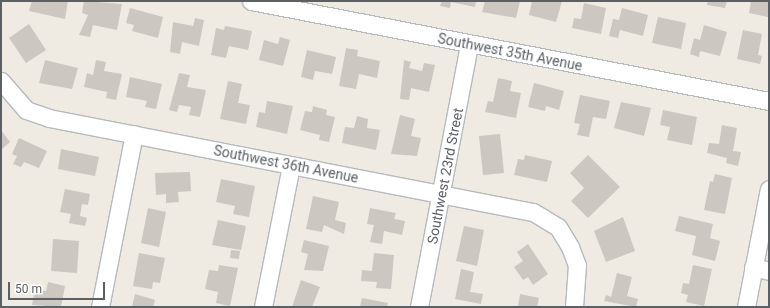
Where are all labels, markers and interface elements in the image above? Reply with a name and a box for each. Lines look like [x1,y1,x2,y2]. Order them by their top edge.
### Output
street label: Southwest 35th Avenue [436,30,584,74]
street label: Southwest 23rd Street [424,107,466,245]
street label: Southwest 36th Avenue [212,142,360,186]
scale bar [10,274,107,300]
text: 50 m [15,282,42,296]

